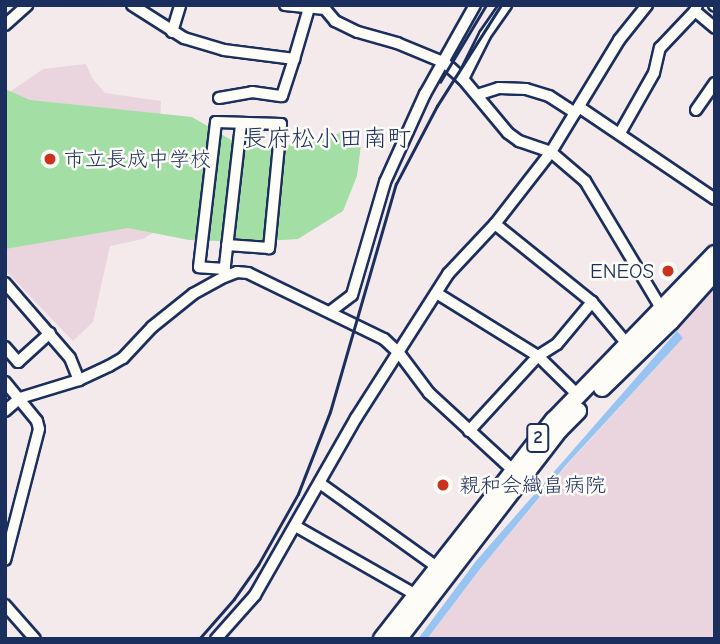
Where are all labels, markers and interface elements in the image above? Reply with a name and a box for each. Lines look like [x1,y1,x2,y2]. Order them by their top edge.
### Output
district label: 長府松小田南町 [243,125,411,153]
place label: 市立長成中学校 [64,146,211,172]
marker: 市立長成中学校 [42,151,58,167]
place label: ENEOS [590,258,654,284]
marker: ENEOS [660,263,676,279]
road number: 2 [526,422,550,453]
place label: 親和会織畠病院 [459,472,606,498]
marker: 親和会織畠病院 [433,475,453,495]

